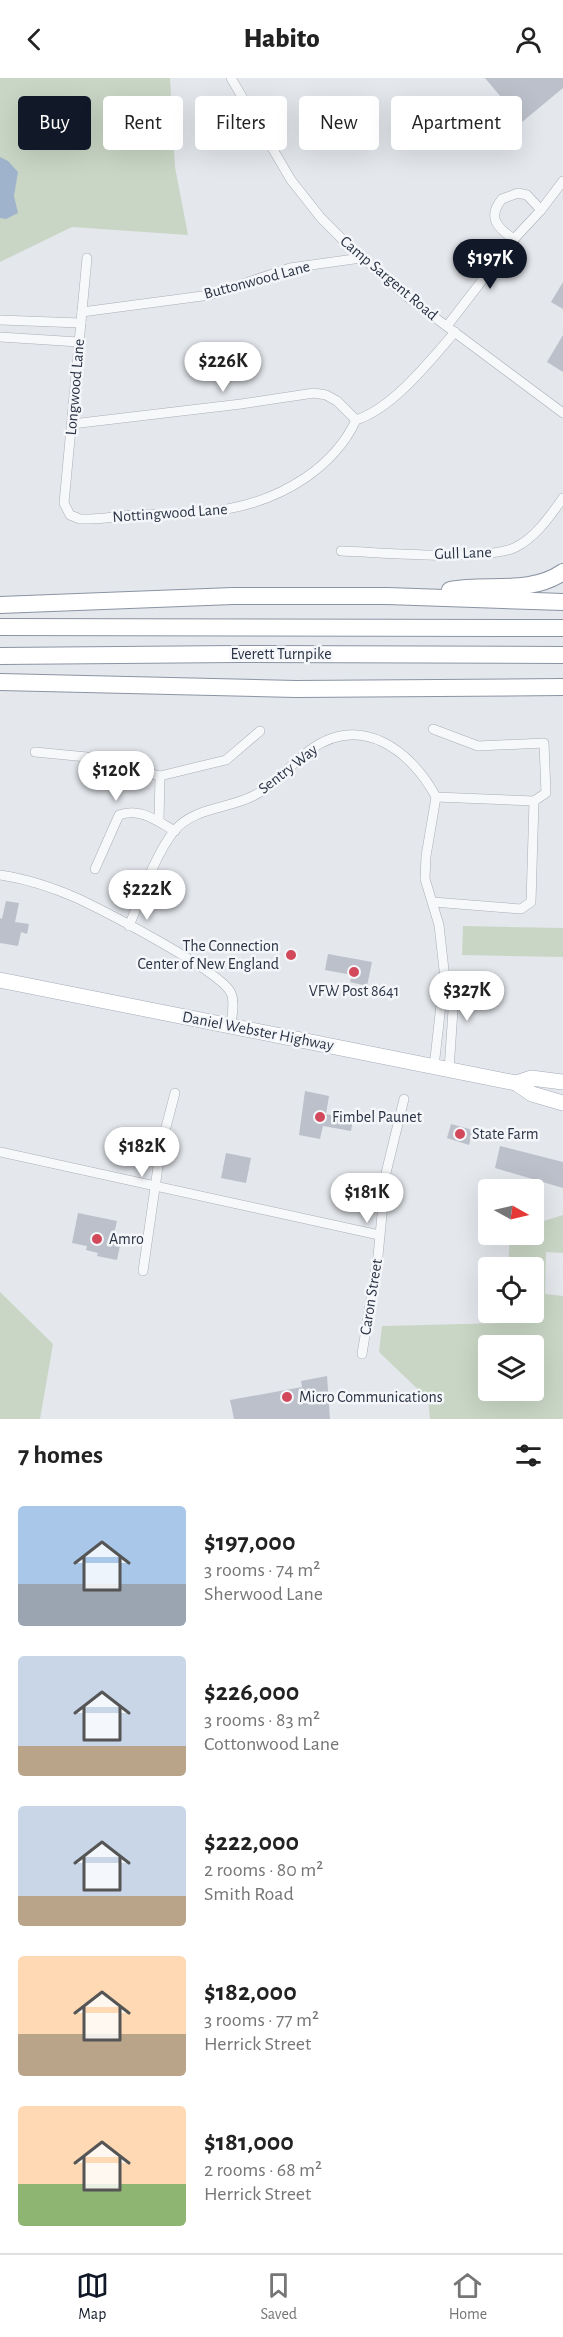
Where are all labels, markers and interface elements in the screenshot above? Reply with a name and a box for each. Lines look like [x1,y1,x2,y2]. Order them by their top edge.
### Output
icon: back [18,23,51,56]
icon: person [512,23,545,56]
text: Habito [243,25,320,52]
chip: Buy [18,96,91,150]
chip: Rent [103,96,183,150]
chip: Filters [195,96,287,150]
chip: New [299,96,379,150]
chip: Apartment [391,96,522,150]
street label: Camp Sargent Road [337,233,441,323]
pin: $197K [448,239,532,290]
text: $197K [467,248,513,268]
street label: Buttonwood Lane [202,258,312,302]
street label: Longwood Lane [63,338,87,436]
pin: $226K [181,342,265,393]
text: $226K [198,351,248,371]
street label: Nottingwood Lane [112,501,228,525]
street label: Gull Lane [434,544,492,562]
street label: Everett Turnpike [230,646,332,662]
street label: Sentry Way [255,741,321,798]
pin: $120K [74,751,158,802]
text: $120K [92,760,140,780]
pin: $222K [105,870,189,921]
text: $222K [123,879,171,899]
place label: The Connection Center of New England [138,938,279,972]
marker: The Connection Center of New England [284,948,298,962]
marker: VFW Post 8641 [347,965,361,979]
pin: $327K [425,971,509,1022]
text: $327K [443,980,491,1000]
place label: VFW Post 8641 [309,983,399,999]
street label: Daniel Webster Highway [181,1008,335,1055]
place label: Fimbel Paunet [332,1109,422,1125]
marker: Fimbel Paunet [313,1110,327,1124]
place label: State Farm [472,1126,539,1142]
pin: $182K [100,1127,184,1178]
marker: State Farm [453,1127,467,1141]
text: $182K [118,1136,166,1156]
pin: $181K [325,1173,409,1224]
north arrow [478,1179,544,1245]
map controls [478,1179,544,1401]
text: $181K [345,1182,389,1202]
place label: Amro [109,1231,144,1247]
marker: Amro [90,1232,104,1246]
button: locate [478,1257,544,1323]
street label: Caron Street [357,1258,385,1336]
button: layers [478,1335,544,1401]
place label: Micro Communications [299,1389,443,1405]
marker: Micro Communications [280,1390,294,1404]
icon: filters [512,1439,545,1472]
text: 7 homes [18,1442,103,1468]
text: $197,000 [204,1529,295,1555]
icon: home [66,1530,138,1602]
text: 3 rooms · 74 m² [204,1560,320,1580]
text: Sherwood Lane [204,1584,323,1604]
text: $226,000 [204,1679,299,1705]
icon: home [66,1680,138,1752]
text: 3 rooms · 83 m² [204,1710,320,1730]
text: Cottonwood Lane [204,1734,339,1754]
text: $222,000 [204,1829,299,1855]
icon: home [66,1830,138,1902]
text: 2 rooms · 80 m² [204,1860,323,1880]
text: Smith Road [204,1884,294,1904]
text: $182,000 [204,1979,297,2005]
icon: home [66,1980,138,2052]
text: 3 rooms · 77 m² [204,2010,319,2030]
text: Herrick Street [204,2034,311,2054]
text: $181,000 [204,2129,294,2155]
icon: home [66,2130,138,2202]
text: 2 rooms · 68 m² [204,2160,322,2180]
text: Herrick Street [204,2184,311,2204]
tab: Map [76,2269,109,2324]
tab: Saved [260,2269,297,2324]
tab: Home [449,2269,487,2324]

